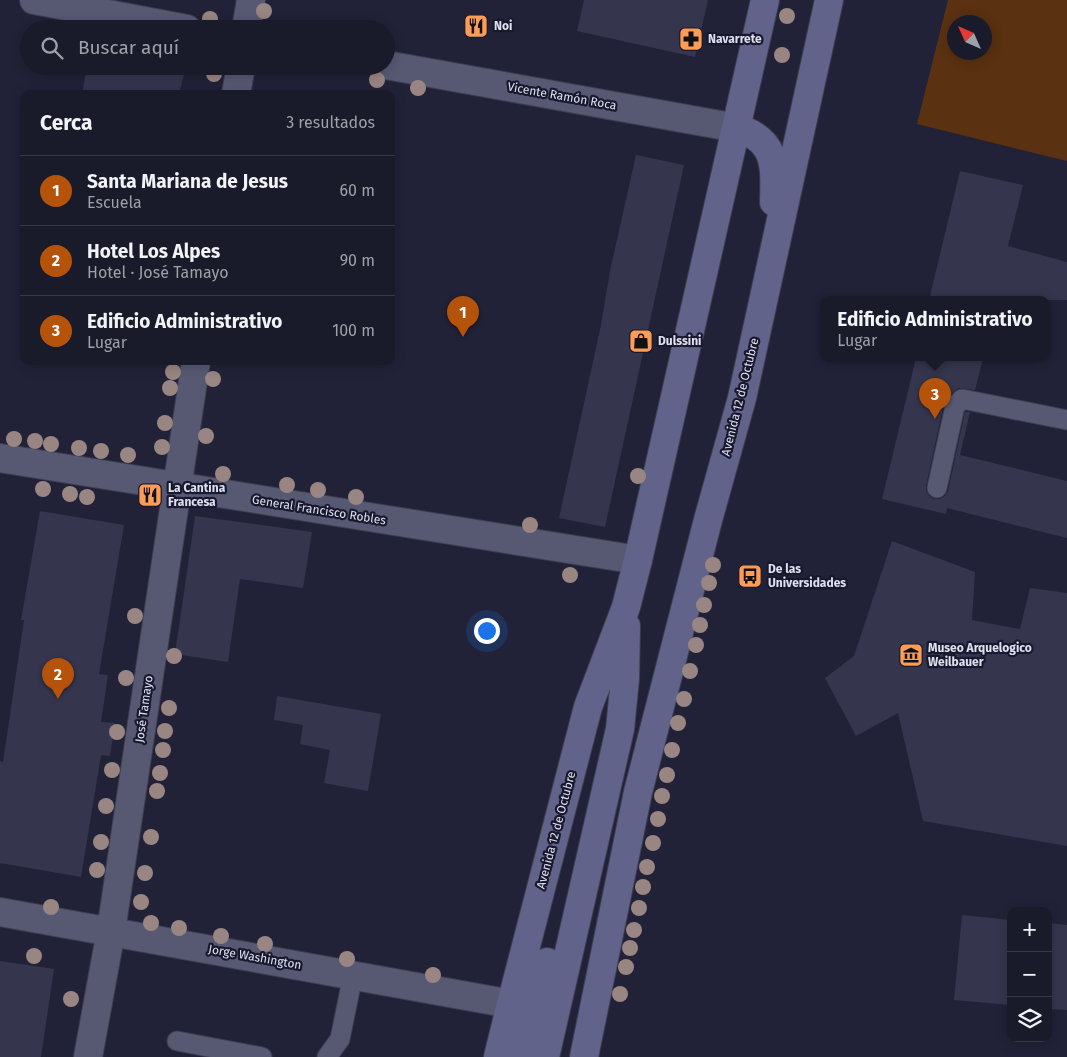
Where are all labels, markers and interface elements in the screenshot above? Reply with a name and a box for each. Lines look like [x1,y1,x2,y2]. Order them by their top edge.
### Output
restaurant icon: Noi [463,13,489,39]
north arrow [947,15,992,60]
place label: Noi [494,19,512,33]
search box [20,20,395,75]
pharmacy icon: Navarrete [678,26,704,52]
place label: Navarrete [708,32,762,46]
icon: search [38,34,66,62]
text: Buscar aquí [78,36,179,59]
street label: Vicente Ramón Roca [506,80,618,112]
text: Cerca [40,110,92,136]
text: 3 resultados [286,113,375,132]
text: Santa Mariana de Jesus [87,170,288,193]
text: 1 [52,181,60,200]
text: 60 m [340,181,375,200]
text: Escuela [87,193,142,212]
text: Hotel Los Alpes [87,240,220,263]
text: 2 [52,251,60,270]
text: 90 m [340,251,375,270]
text: Hotel · José Tamayo [87,263,229,282]
pin: 1 [447,296,479,337]
popup [820,296,1050,361]
text: Edificio Administrativo [837,308,1033,331]
text: Edificio Administrativo [87,310,282,333]
text: 3 [52,321,60,340]
text: 100 m [332,321,375,340]
shop icon: Dulssini [628,328,654,354]
text: Lugar [837,331,877,350]
text: Lugar [87,333,127,352]
place label: Dulssini [658,334,701,348]
street label: Avenida 12 de Octubre [719,337,761,457]
pin: 3 [919,378,951,419]
place label: La Cantina Francesa [168,481,226,509]
restaurant icon: La Cantina Francesa [137,482,163,508]
street label: General Francisco Robles [251,492,387,528]
place label: De las Universidades [768,562,846,590]
bus stop icon: De las Universidades [737,563,763,589]
your location [474,618,500,644]
place label: Museo Arquelogico Weilbauer [928,641,1032,669]
museum icon: Museo Arquelogico Weilbauer [898,642,924,668]
pin: 2 [42,658,74,699]
street label: José Tamayo [132,675,156,743]
street label: Avenida 12 de Octubre [534,770,578,890]
map controls [1007,907,1052,1042]
button: + [1007,907,1052,952]
street label: Jorge Washington [207,942,303,972]
button: − [1007,952,1052,997]
button: layers [1007,997,1052,1042]

